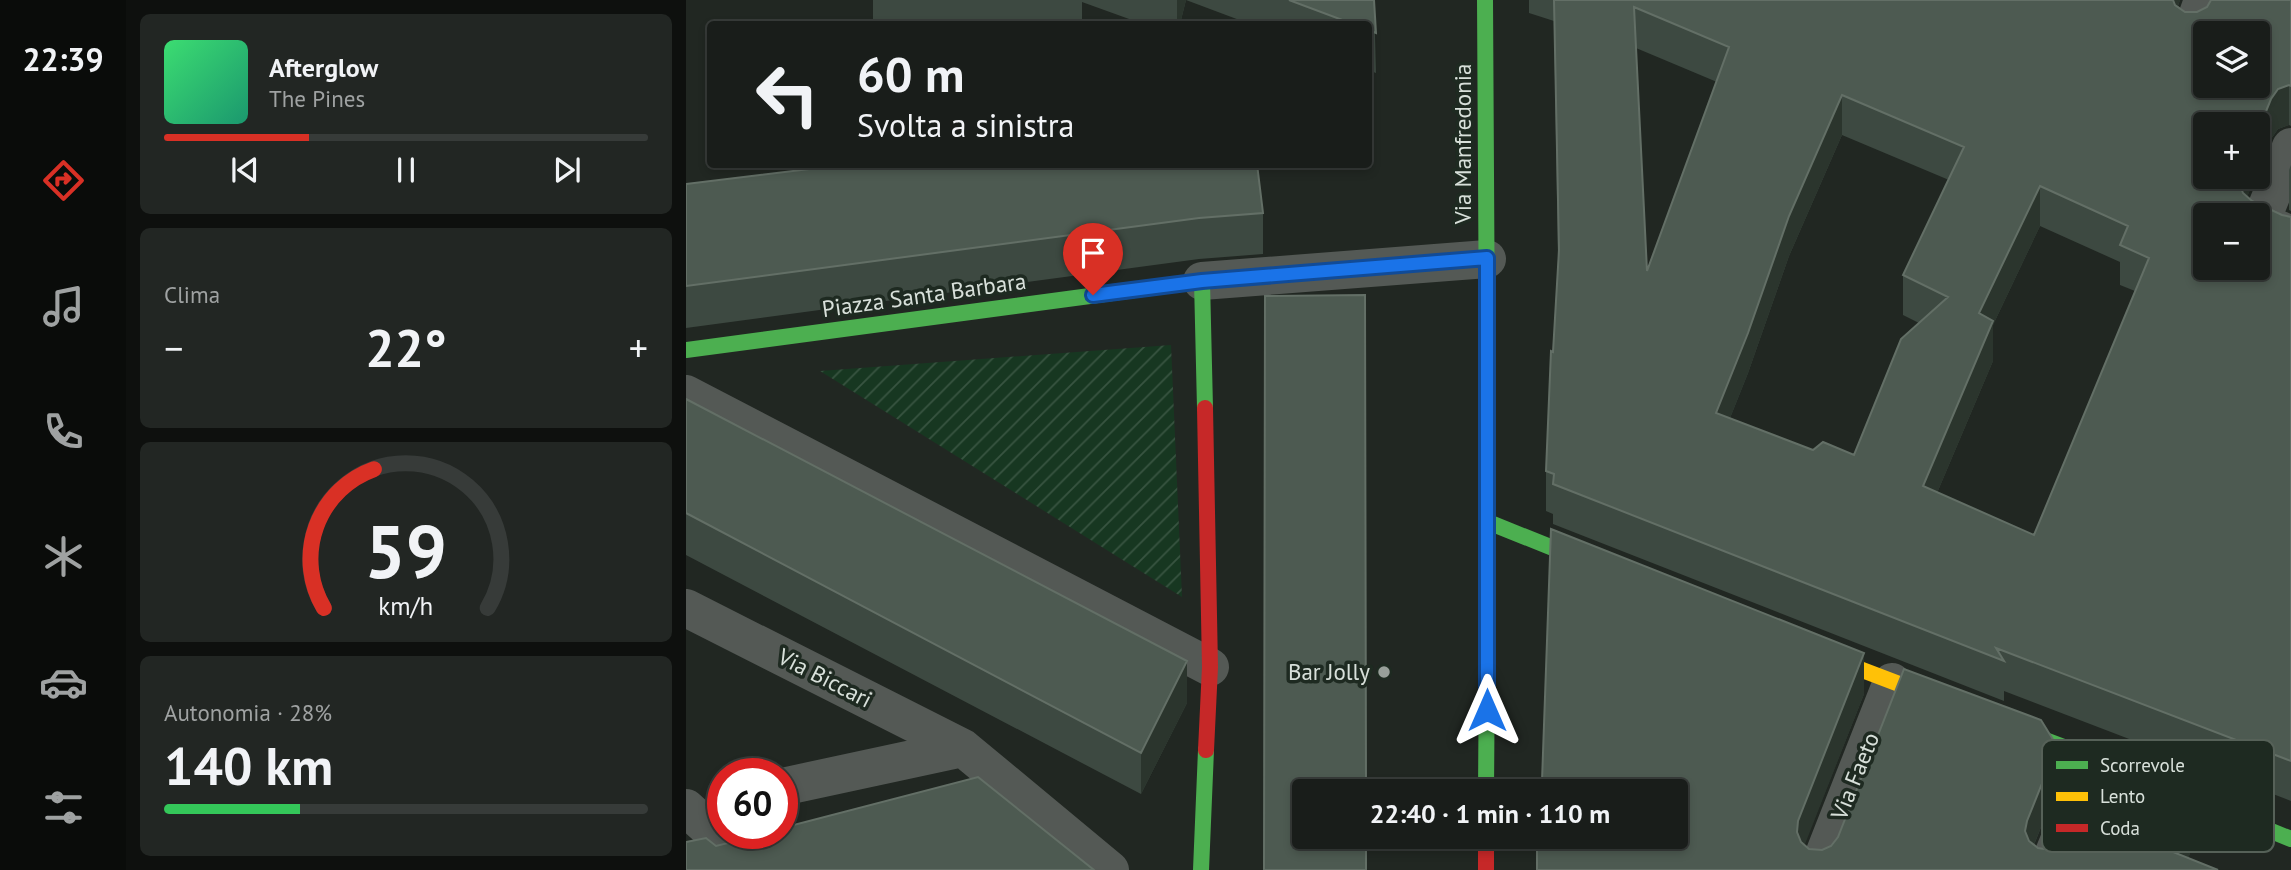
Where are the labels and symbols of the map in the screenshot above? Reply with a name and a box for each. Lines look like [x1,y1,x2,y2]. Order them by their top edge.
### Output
street label: Via Manfredonia [1448,64,1477,225]
pin [1063,223,1123,295]
street label: Piazza Santa Barbara [820,266,1028,323]
street label: Via Biccari [772,641,877,714]
place label: Bar Jolly [1288,657,1370,686]
marker: Bar Jolly [1376,664,1392,680]
position arrow [1450,673,1524,747]
street label: Via Faeto [1824,728,1885,825]
legend [2042,740,2274,852]
text: Scorrevole [2100,753,2185,777]
speed limit sign: 60 [707,758,798,849]
text: Lento [2100,784,2145,808]
text: Coda [2100,816,2140,840]

